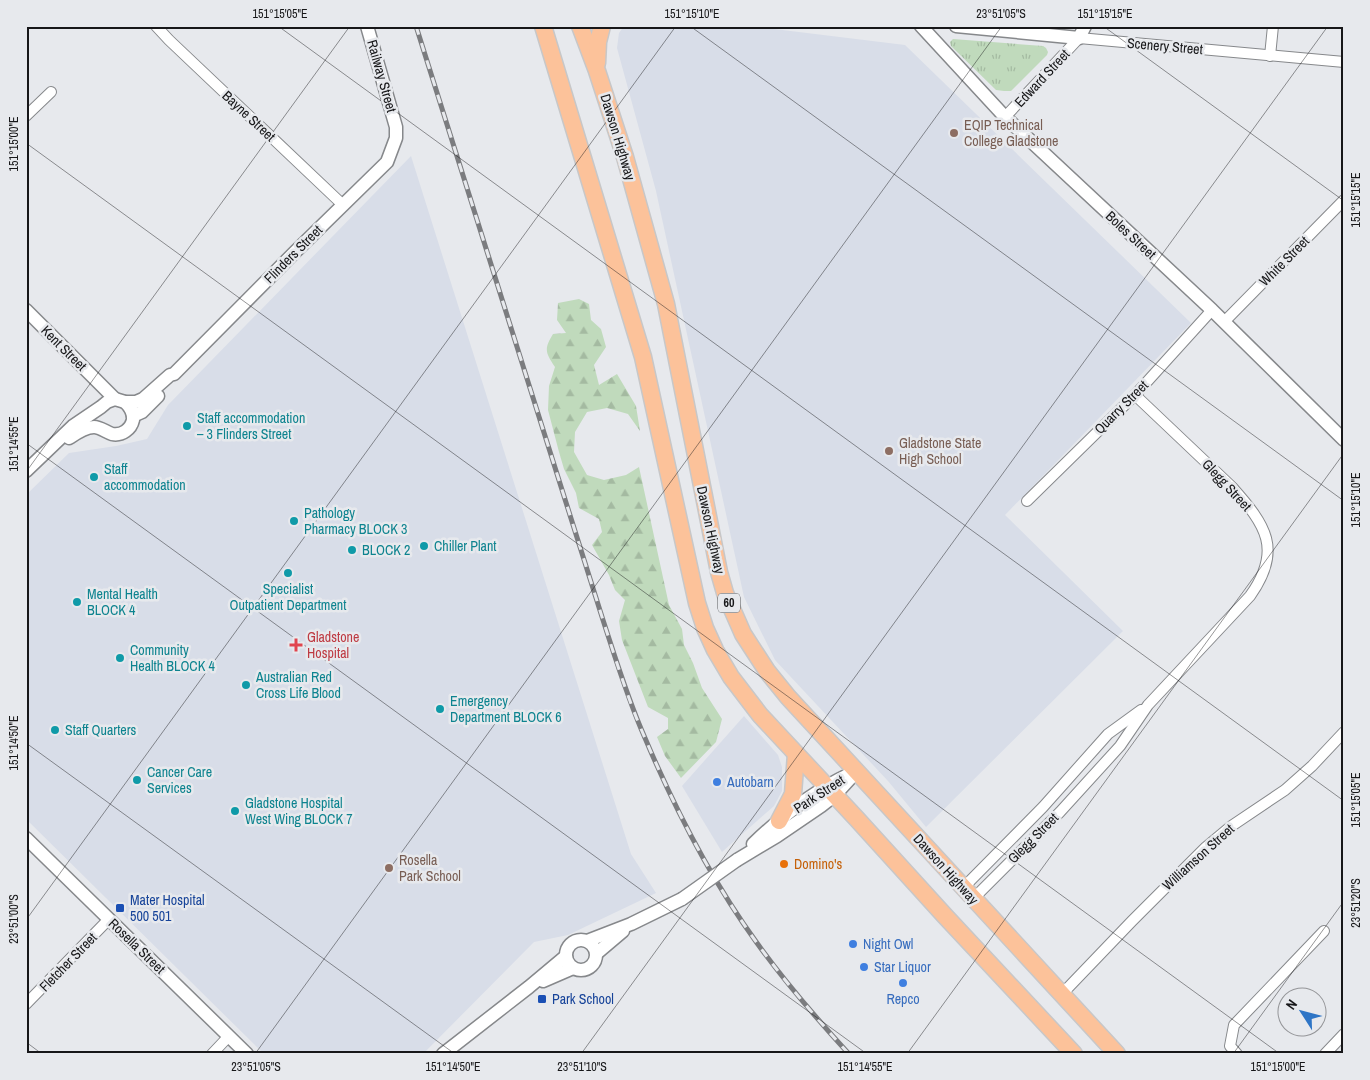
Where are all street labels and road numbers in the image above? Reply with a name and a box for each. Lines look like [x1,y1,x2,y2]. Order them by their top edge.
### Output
street label: Scenery Street [1126,34,1204,58]
street label: Railway Street [363,38,401,114]
street label: Edward Street [1011,45,1073,111]
street label: Bayne Street [219,87,279,145]
street label: Dawson Highway [596,92,640,183]
street label: Boles Street [1102,207,1160,263]
street label: Flinders Street [260,221,326,287]
street label: White Street [1255,232,1313,290]
street label: Kent Street [37,321,91,375]
street label: Quarry Street [1090,376,1152,438]
street label: Glegg Street [1198,455,1256,515]
street label: Dawson Highway [693,484,729,576]
road number: 60 [718,594,740,612]
street label: Park Street [790,771,848,817]
street label: Glegg Street [1004,809,1062,867]
street label: Williamson Street [1158,820,1238,894]
street label: Dawson Highway [909,830,983,908]
street label: Rosella Street [105,914,169,978]
street label: Fletcher Street [35,929,101,995]

